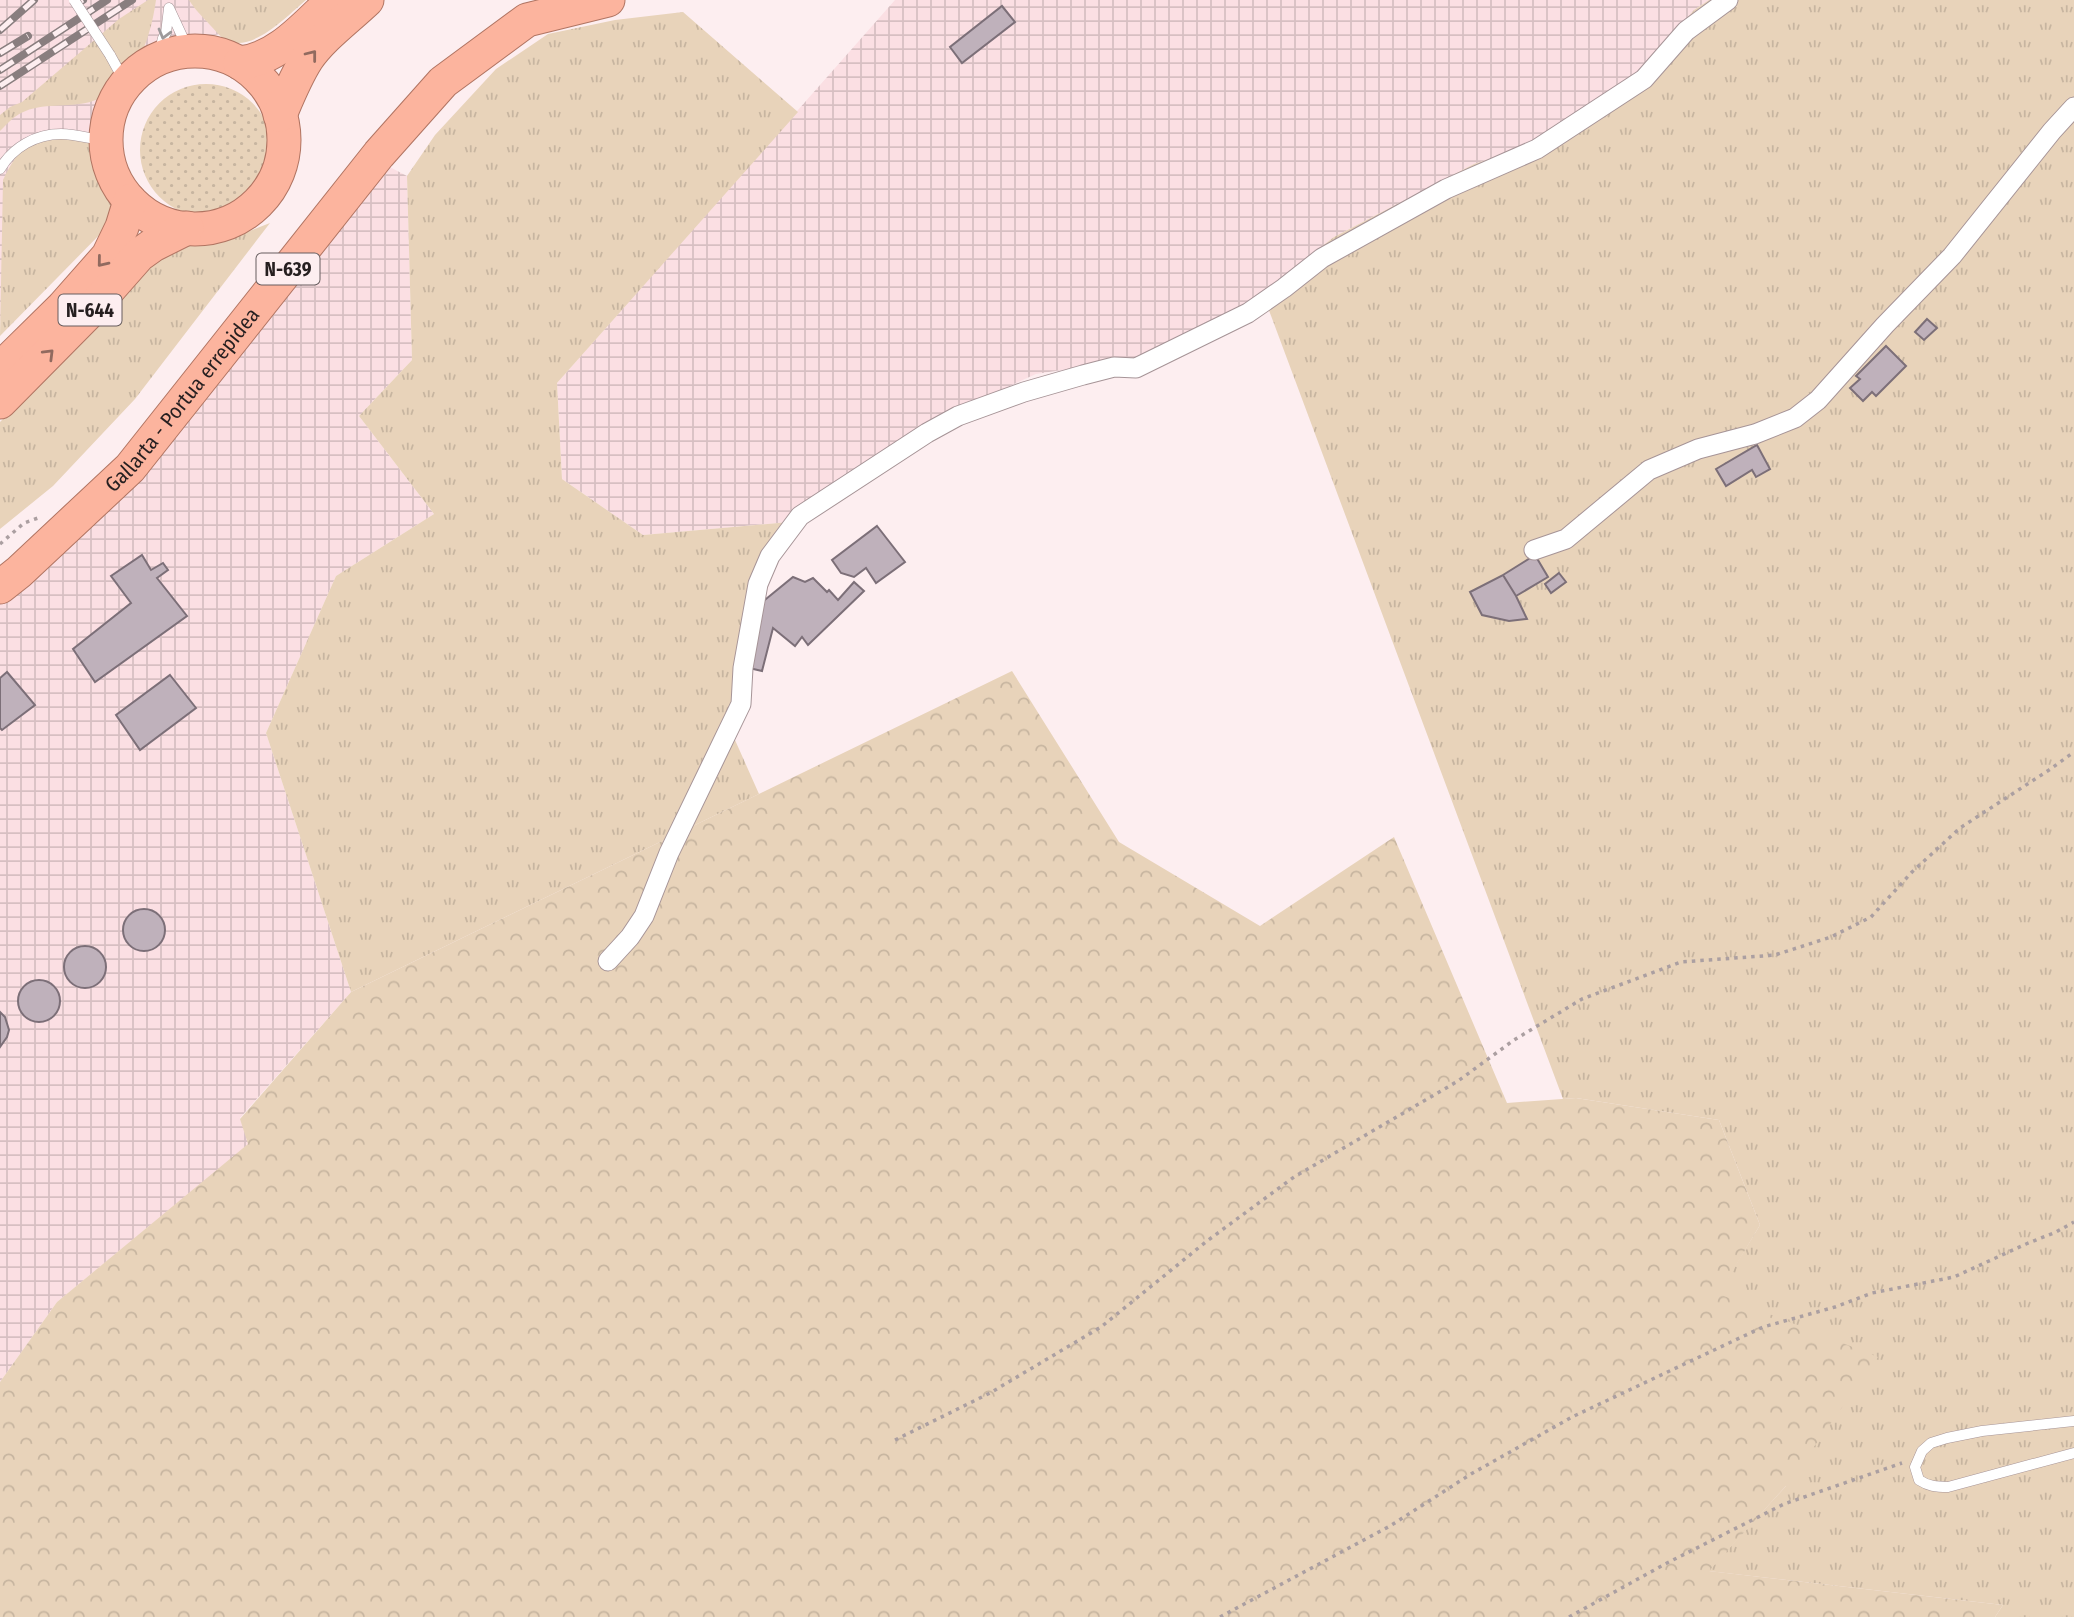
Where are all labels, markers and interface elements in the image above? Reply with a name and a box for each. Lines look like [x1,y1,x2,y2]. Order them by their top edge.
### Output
one-way arrow [158,28,172,40]
one-way arrow [303,50,316,62]
one-way arrow [97,254,110,266]
road number: N-639 [256,254,320,284]
road number: N-644 [58,294,122,326]
street label: Gallarta - Portua errepidea [100,303,265,498]
one-way arrow [40,349,53,362]

